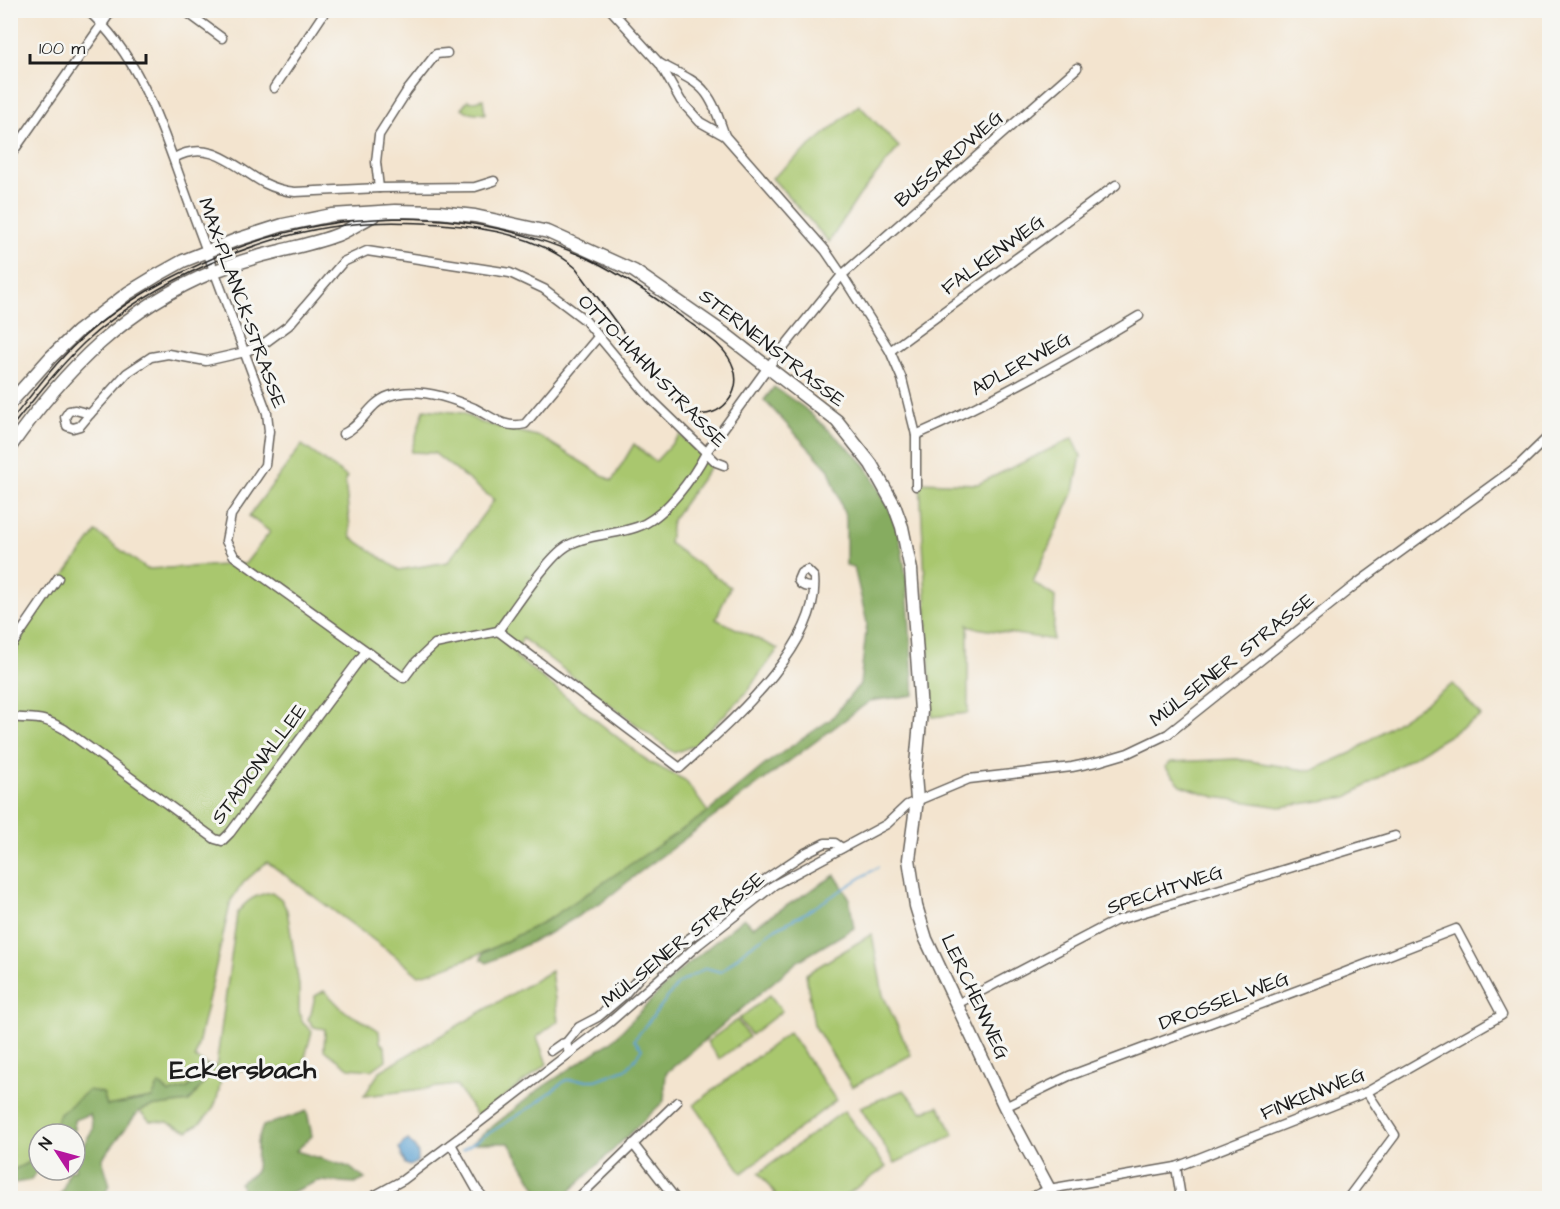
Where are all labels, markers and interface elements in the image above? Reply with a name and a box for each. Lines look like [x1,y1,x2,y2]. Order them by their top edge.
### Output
scale bar [30,27,146,65]
text: 100 m [39,36,85,61]
street label: BUSSARDWEG [889,104,1009,214]
street label: MAX-PLANCK-STRASSE [191,194,293,412]
street label: FALKENWEG [936,208,1050,302]
street label: STERNENSTRASSE [693,282,851,414]
street label: OTTO-HAHN-STRASSE [571,288,733,454]
street label: ADLERWEG [966,325,1076,403]
street label: MÜLSENER STRASSE [1143,586,1321,733]
street label: STADIONALLEE [204,698,314,830]
street label: SPECHTWEG [1103,858,1227,922]
street label: MÜLSENER STRASSE [595,865,771,1015]
street label: LERCHENWEG [934,930,1016,1064]
street label: DROSSELWEG [1155,964,1293,1038]
district label: Eckersbach [170,1052,317,1088]
street label: FINKENWEG [1257,1060,1370,1128]
north arrow [27,1122,87,1182]
text: N [34,1133,58,1154]

